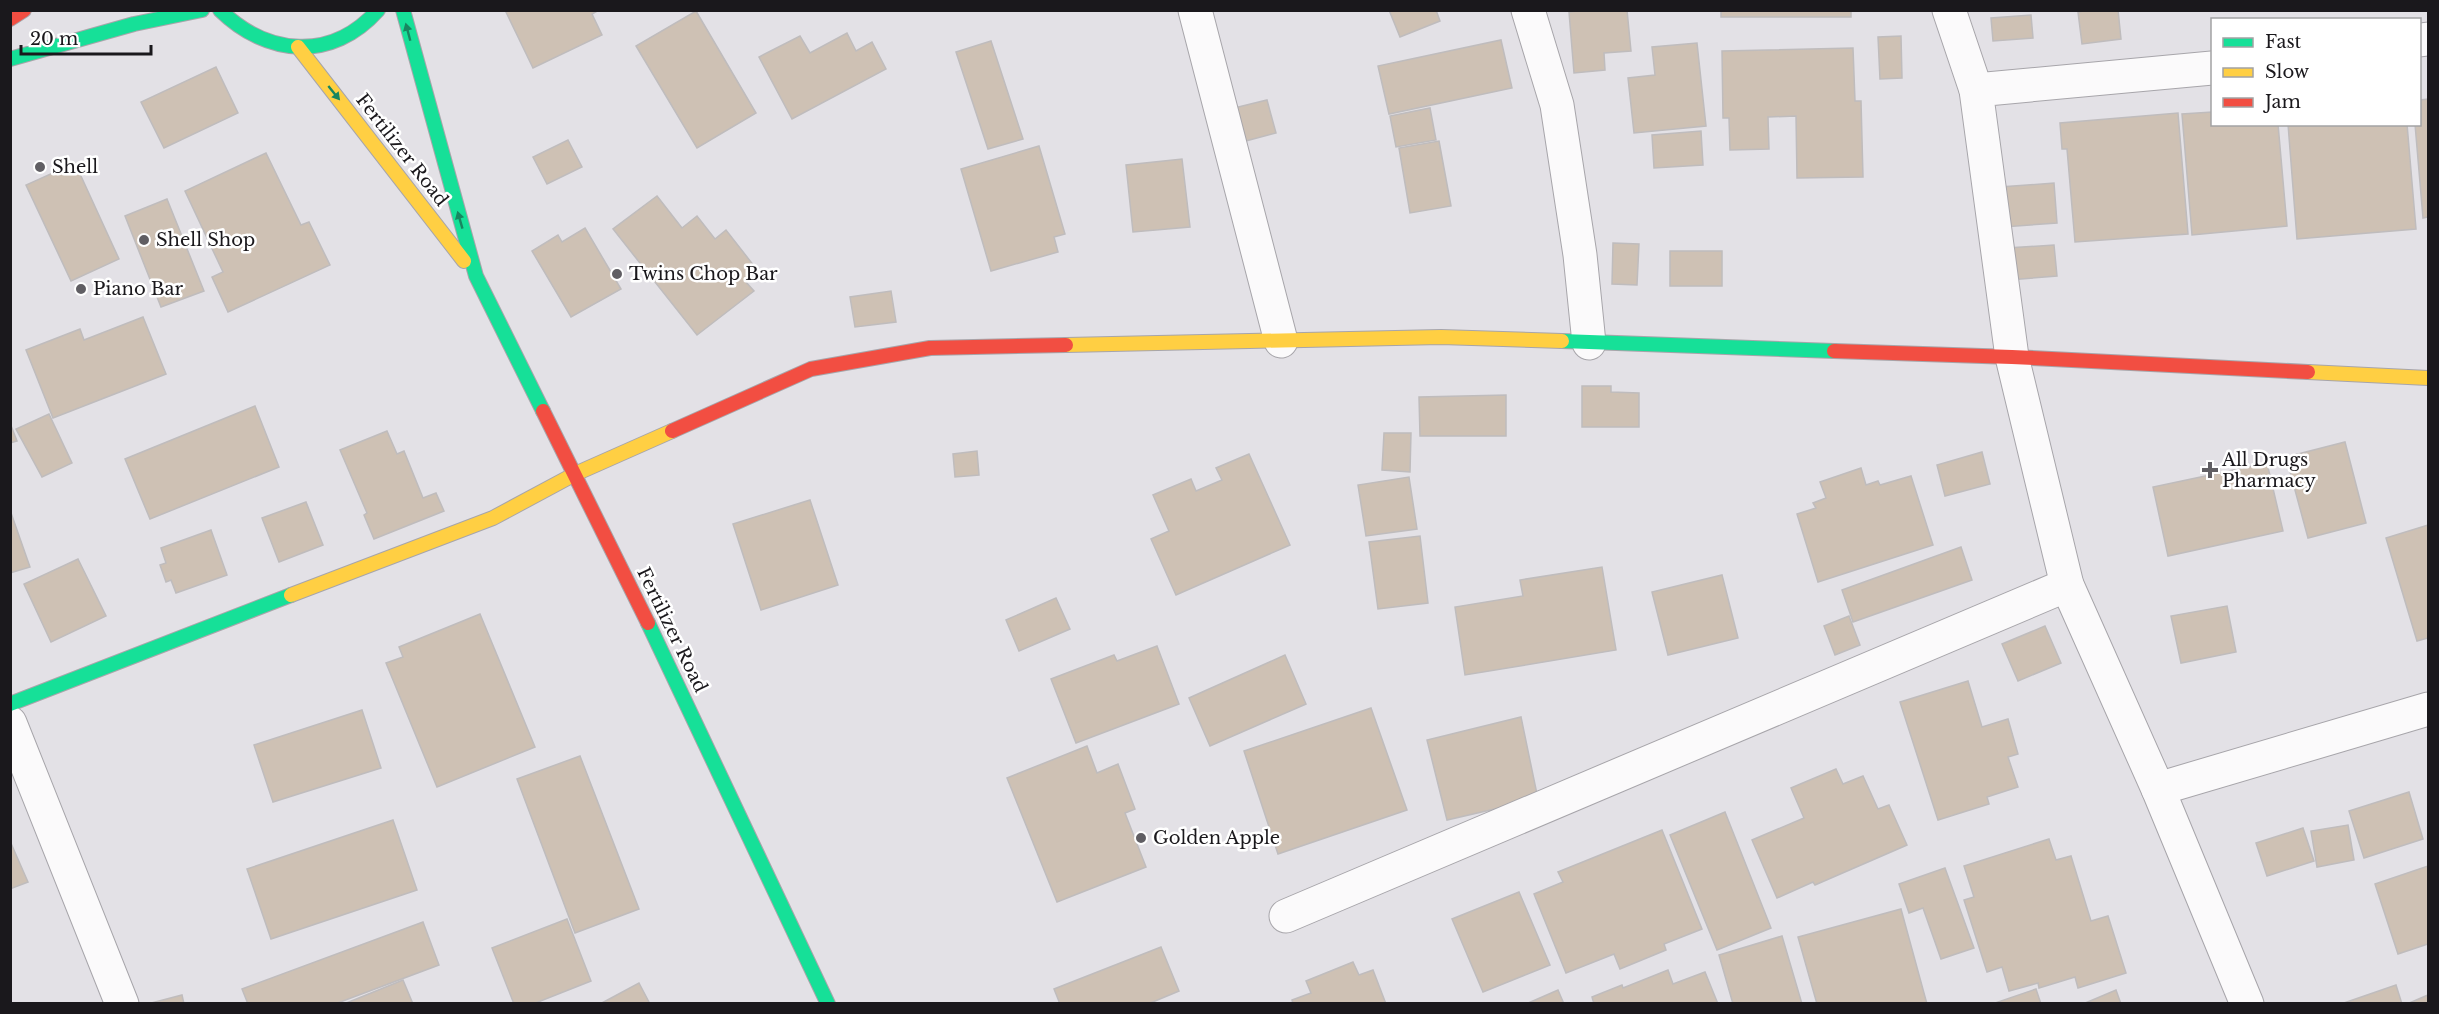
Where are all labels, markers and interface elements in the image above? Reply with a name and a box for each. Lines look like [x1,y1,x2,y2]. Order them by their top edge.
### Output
scale bar [21,18,152,56]
legend [2211,18,2421,126]
one-way arrow [403,23,413,41]
text: 20 m [30,28,78,50]
text: Fast [2265,31,2302,53]
text: Slow [2265,61,2310,83]
one-way arrow [328,85,341,101]
street label: Fertilizer Road [351,89,453,211]
text: Jam [2263,91,2301,113]
place label: Shell [52,156,98,178]
marker: Shell [33,160,47,174]
one-way arrow [455,211,464,229]
place label: Shell Shop [156,229,255,251]
marker: Shell Shop [137,233,151,247]
place label: Twins Chop Bar [629,263,778,285]
marker: Twins Chop Bar [610,267,624,281]
place label: Piano Bar [93,278,184,300]
marker: Piano Bar [74,282,88,296]
place label: All Drugs Pharmacy [2221,449,2316,492]
marker: All Drugs Pharmacy [2203,463,2217,477]
street label: Fertilizer Road [632,564,712,696]
place label: Golden Apple [1153,827,1280,849]
marker: Golden Apple [1134,831,1148,845]

